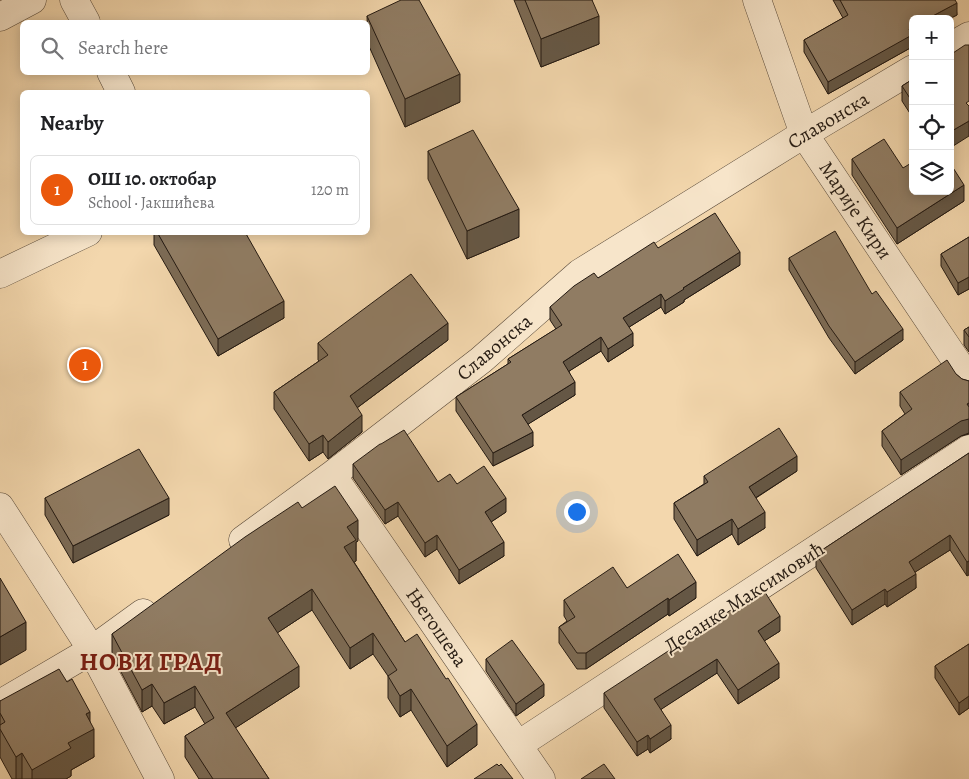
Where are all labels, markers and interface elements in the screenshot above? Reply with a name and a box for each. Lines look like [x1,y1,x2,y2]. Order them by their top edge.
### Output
map controls [909,15,954,195]
button: + [909,15,954,60]
search box [20,20,370,75]
icon: search [38,34,66,62]
text: Search here [78,35,168,61]
button: − [909,60,954,105]
street label: Славонска [782,85,875,155]
button: locate [909,105,954,150]
text: Nearby [40,109,103,137]
button: layers [909,150,954,195]
street label: Марије Кири [813,156,898,265]
text: ОШ 10. октобар [88,166,216,192]
text: 1 [54,179,60,201]
text: 120 m [311,179,349,201]
text: School · Јакшићева [88,192,215,214]
street label: Славонска [451,307,538,387]
pin: 1 [69,346,101,384]
your location [564,499,590,525]
street label: Десанке Максимовић [659,535,830,659]
street label: Његошева [399,582,474,673]
district label: НОВИ ГРАД [79,645,223,679]

